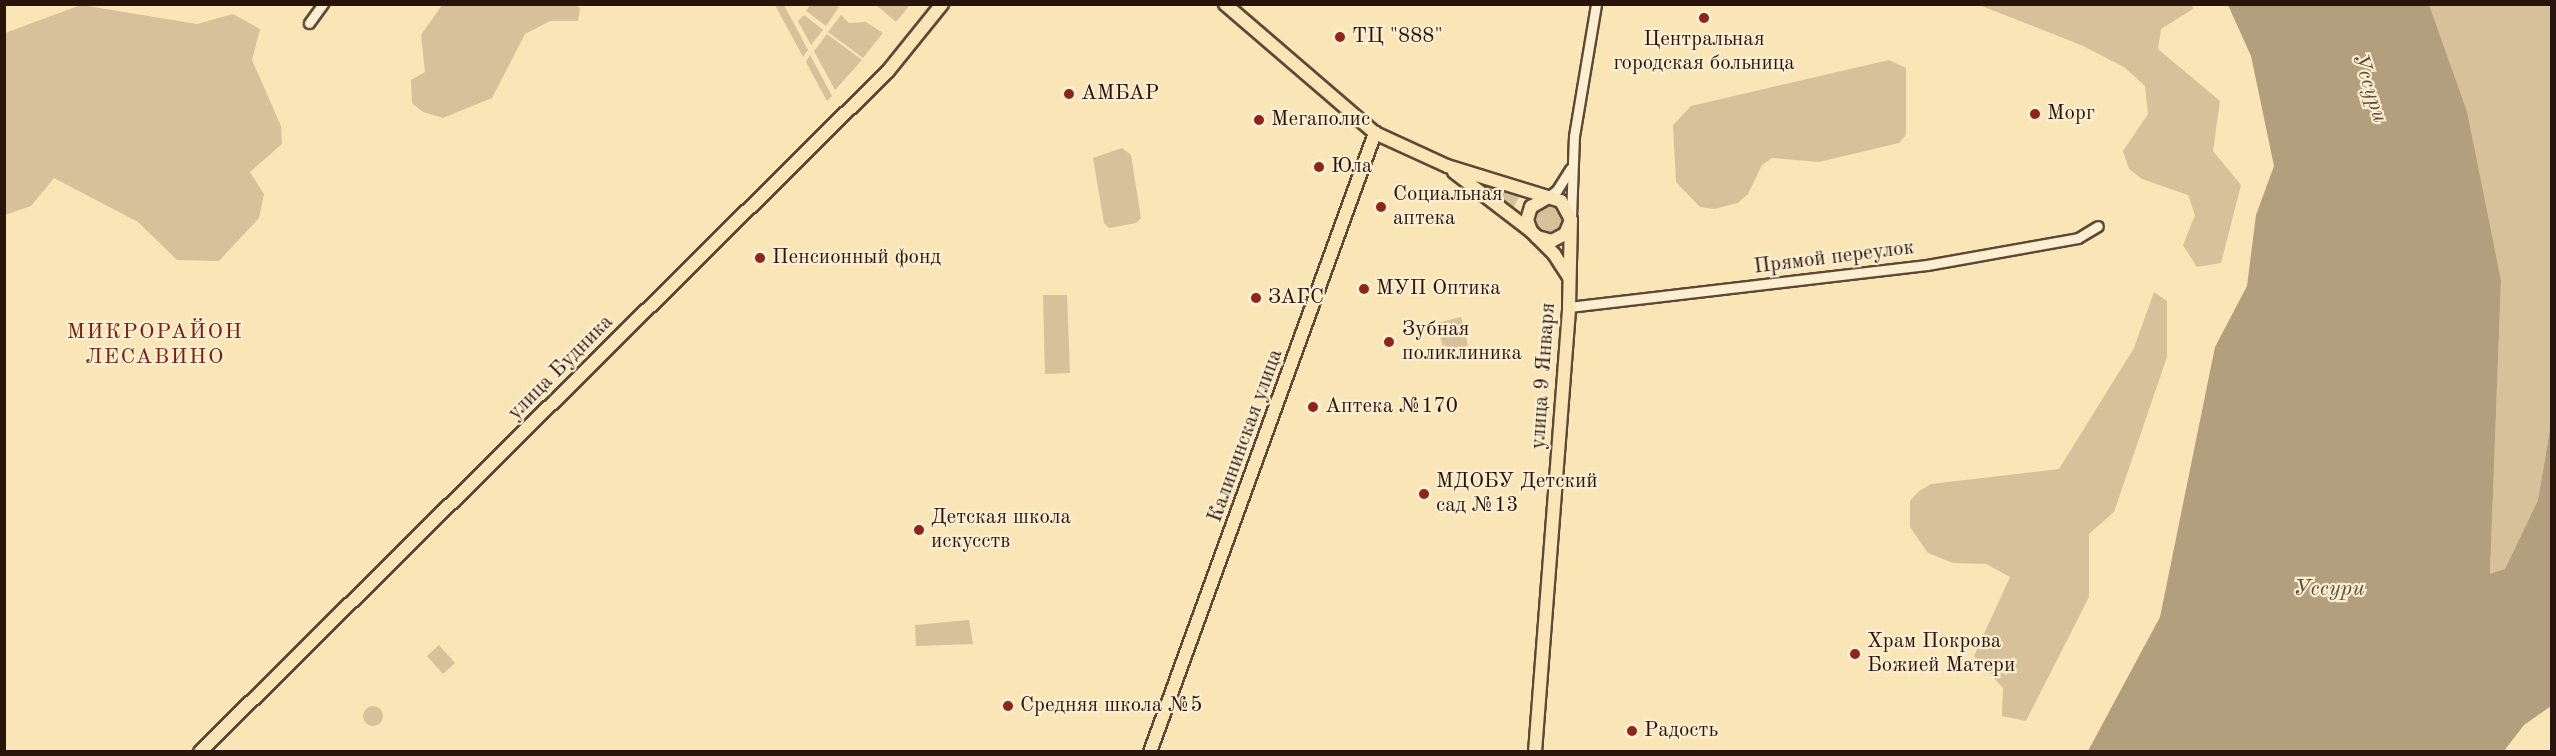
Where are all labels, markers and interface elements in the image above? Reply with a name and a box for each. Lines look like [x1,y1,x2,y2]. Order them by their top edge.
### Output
marker: Центральная городская больница [1697,11,1711,25]
place label: ТЦ "888" [1352,24,1443,50]
place label: Центральная городская больница [1613,27,1795,77]
marker: ТЦ "888" [1333,30,1347,44]
water label: Уссури [2345,50,2393,126]
place label: АМБАР [1081,81,1159,107]
marker: АМБАР [1062,87,1076,101]
place label: Морг [2047,101,2095,127]
place label: Мегаполис [1271,107,1370,133]
marker: Морг [2028,107,2042,121]
marker: Мегаполис [1252,113,1266,127]
place label: Юла [1331,154,1372,180]
marker: Юла [1312,160,1326,174]
place label: Социальная аптека [1393,182,1503,232]
marker: Социальная аптека [1374,200,1388,214]
street label: Прямой переулок [1752,236,1916,280]
place label: Пенсионный фонд [772,245,941,271]
marker: Пенсионный фонд [753,251,767,265]
place label: МУП Оптика [1376,276,1501,302]
marker: МУП Оптика [1357,282,1371,296]
place label: ЗАГС [1268,285,1324,311]
marker: ЗАГС [1249,291,1263,305]
street label: улица 9 Января [1526,302,1562,450]
street label: улица Будника [503,310,619,426]
place label: Зубная поликлиника [1402,317,1522,367]
district label: МИКРОРАЙОН ЛЕСАВИНО [67,319,243,370]
marker: Зубная поликлиника [1380,333,1398,351]
street label: Калининская улица [1203,346,1289,526]
place label: Аптека №170 [1325,394,1458,420]
marker: Аптека №170 [1306,400,1320,414]
place label: МДОБУ Детский сад №13 [1436,469,1598,519]
marker: МДОБУ Детский сад №13 [1417,487,1431,501]
place label: Детская школа искусств [931,505,1071,555]
marker: Детская школа искусств [912,523,926,537]
water label: Уссури [2293,577,2365,603]
place label: Храм Покрова Божией Матери [1867,629,2015,679]
marker: Храм Покрова Божией Матери [1848,647,1862,661]
place label: Средняя школа №5 [1020,693,1203,719]
marker: Средняя школа №5 [1001,699,1015,713]
place label: Радость [1644,718,1718,744]
marker: Радость [1625,724,1639,738]

